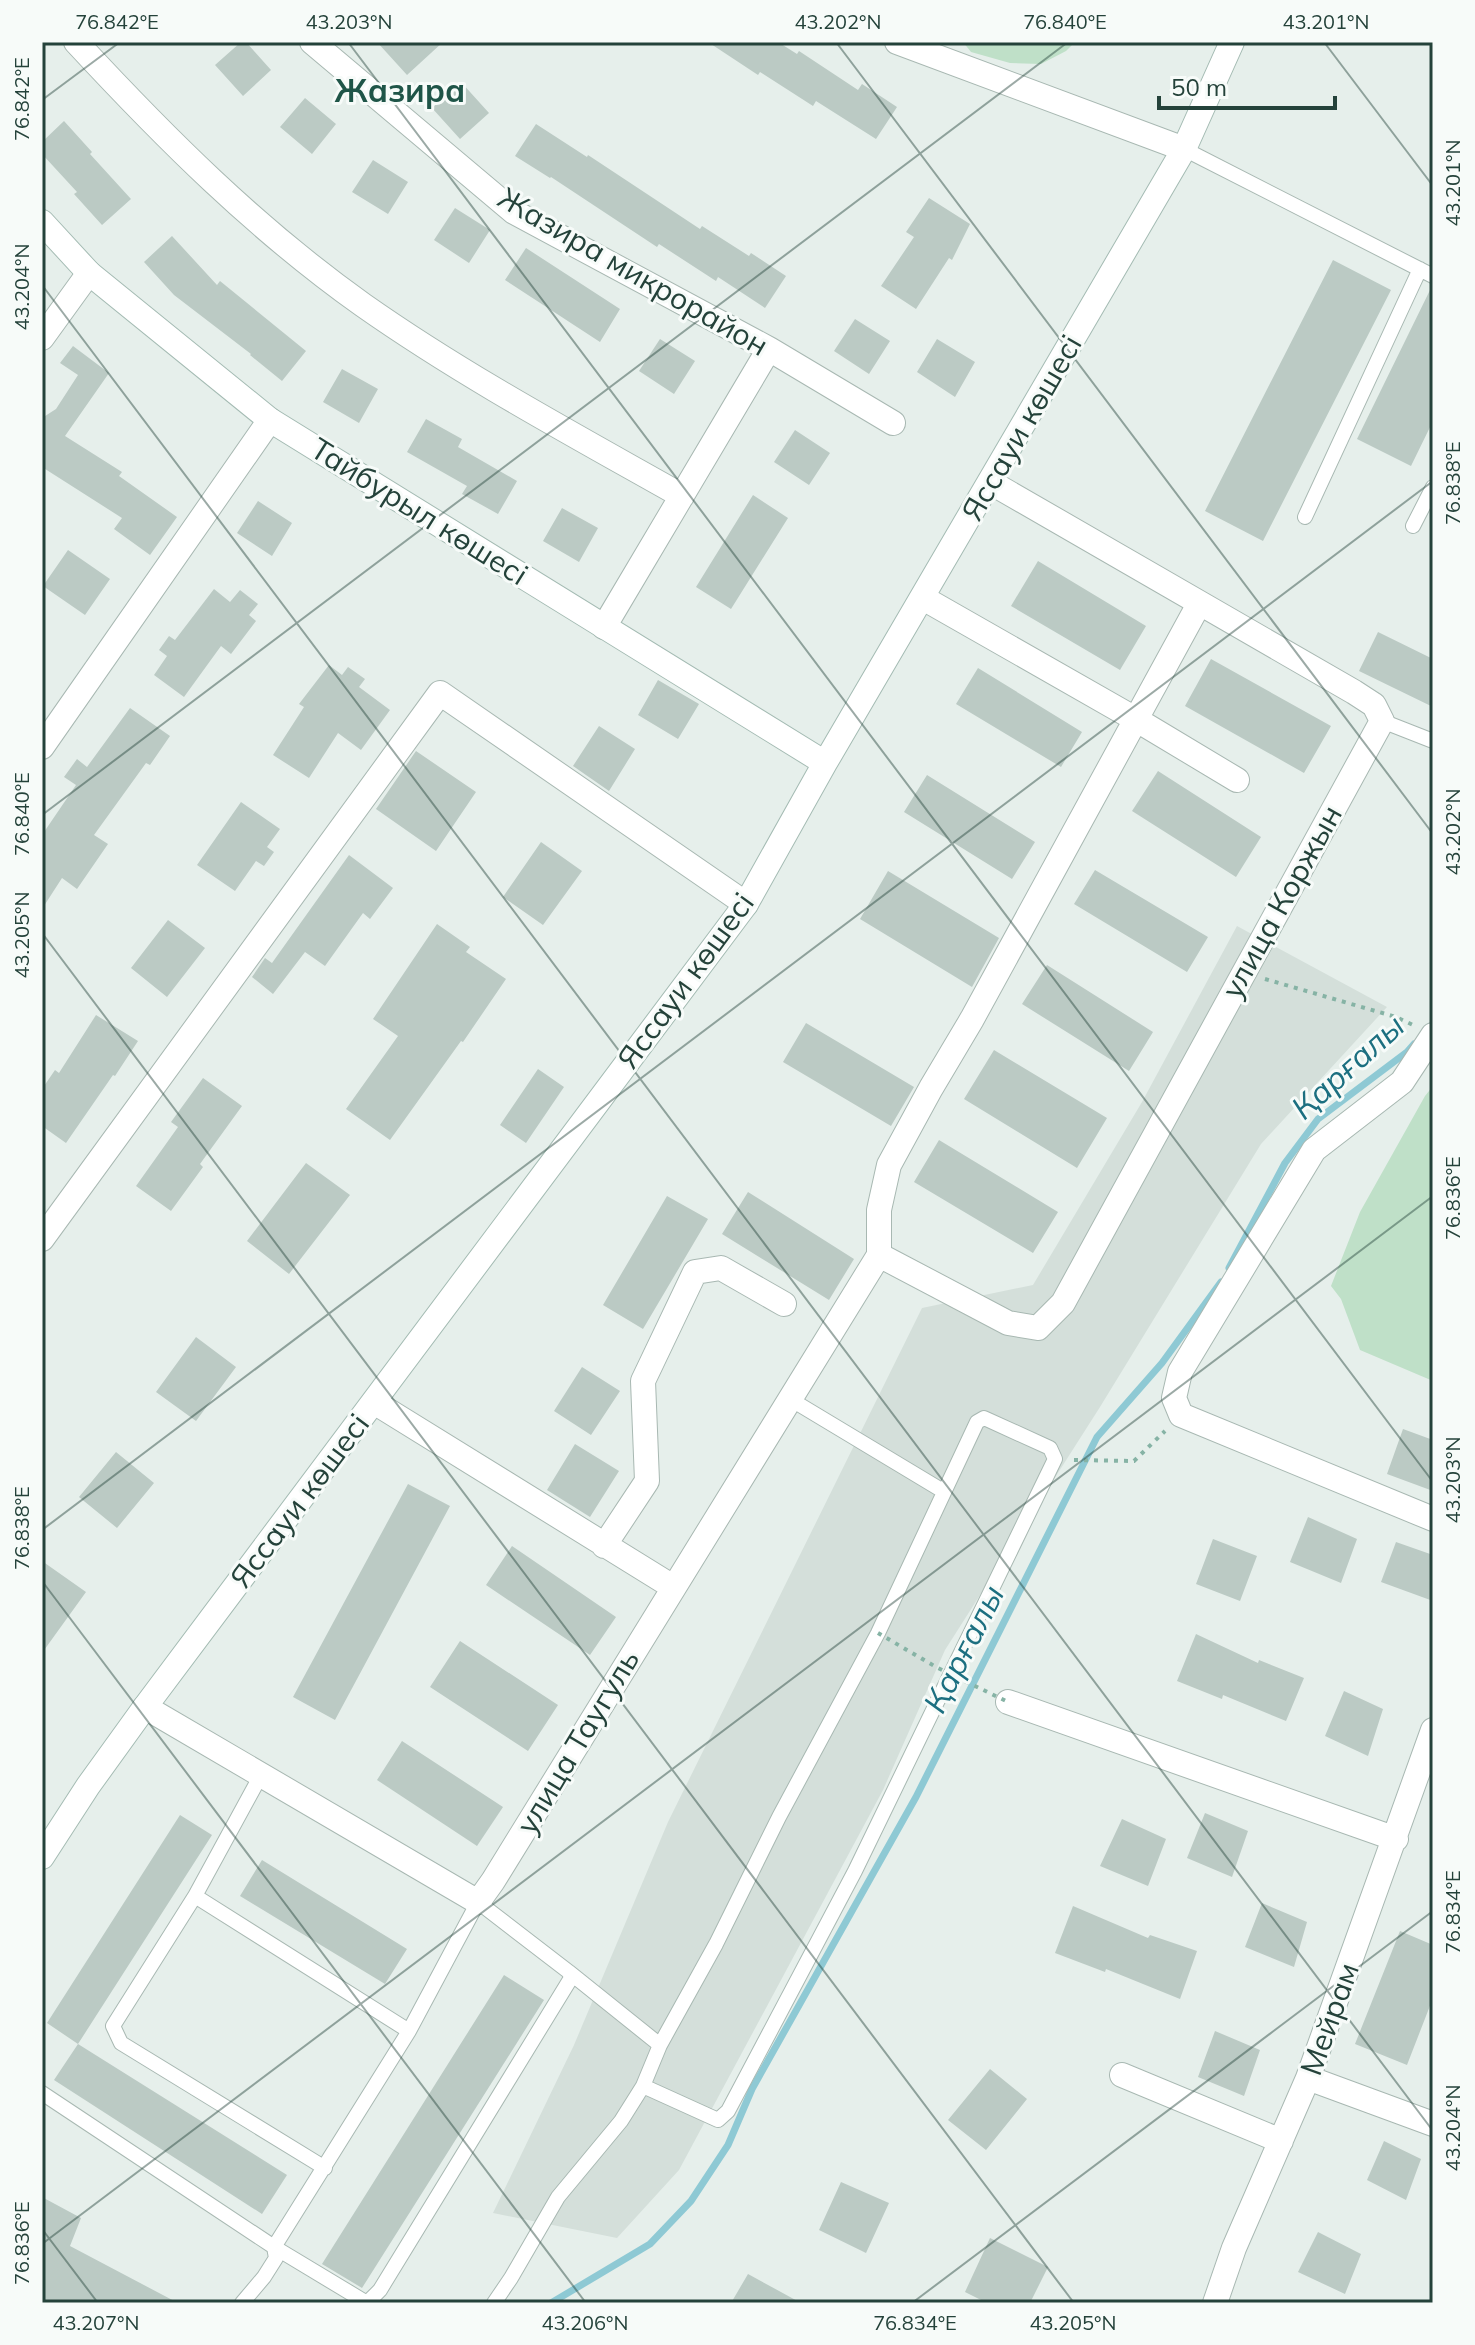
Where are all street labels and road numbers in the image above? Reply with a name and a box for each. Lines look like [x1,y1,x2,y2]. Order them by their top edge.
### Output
street label: Жазира микрорайон [492,178,775,364]
street label: Яссауи көшесі [953,328,1090,527]
street label: Тайбурыл көшесі [304,429,535,593]
street label: улица Коржын [1212,798,1350,1005]
street label: Яссауи көшесі [609,885,762,1076]
street label: Яссауи көшесі [221,1406,377,1595]
street label: улица Таугуль [507,1642,647,1841]
street label: Мейрам [1291,1957,1367,2080]

